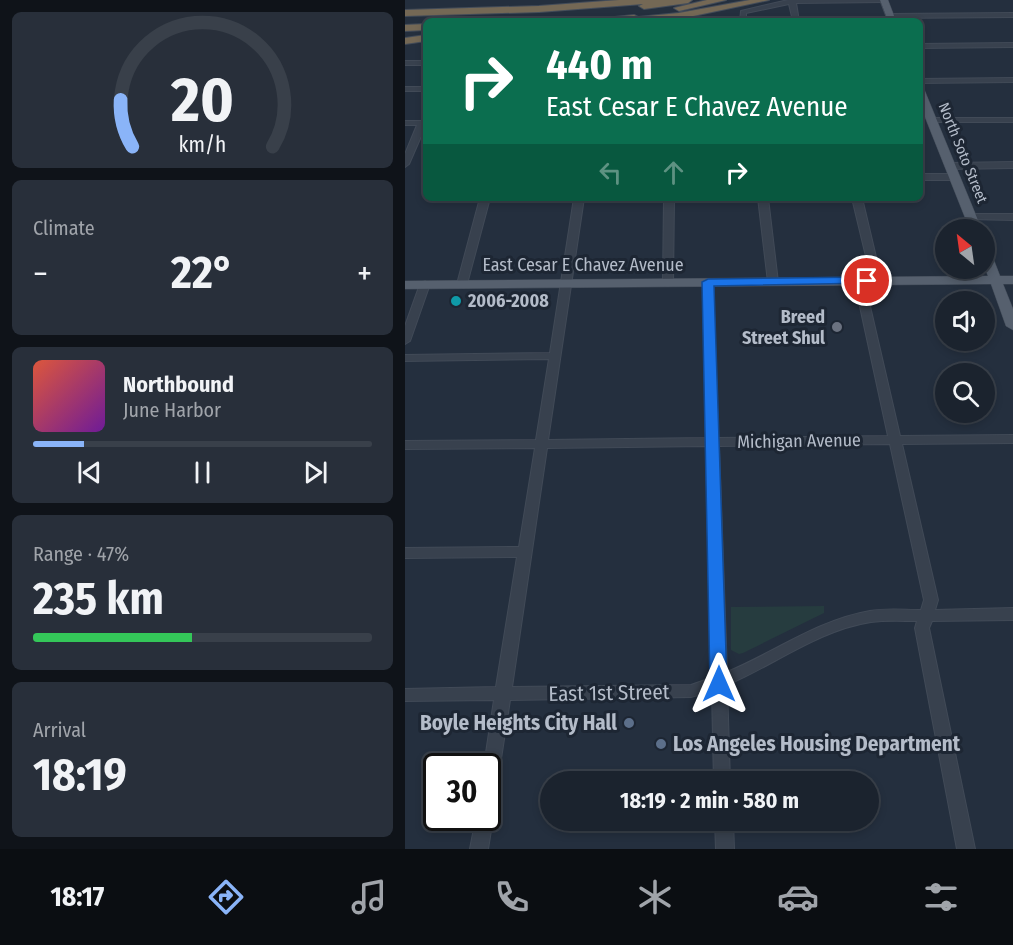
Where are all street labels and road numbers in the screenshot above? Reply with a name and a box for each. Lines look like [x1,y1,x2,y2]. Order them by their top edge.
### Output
street label: North Soto Street [935,100,991,206]
street label: East Cesar E Chavez Avenue [482,254,684,276]
street label: Michigan Avenue [737,429,861,453]
street label: East 1st Street [548,679,670,707]

